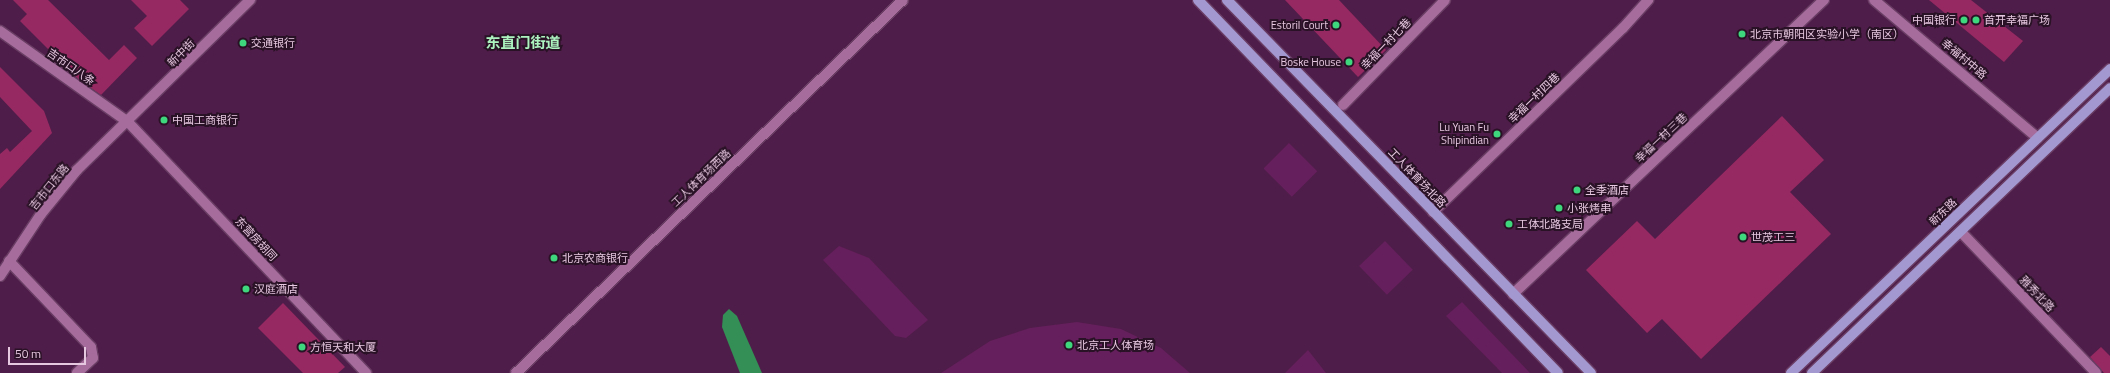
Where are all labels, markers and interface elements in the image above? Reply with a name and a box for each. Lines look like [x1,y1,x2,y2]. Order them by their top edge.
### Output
place label: 中国银行 [1912,13,1956,27]
place label: 首开幸福广场 [1984,13,2050,27]
marker: 中国银行 [1959,15,1969,25]
marker: 首开幸福广场 [1971,15,1981,25]
street label: 幸福一村七巷 [1358,16,1414,72]
place label: Estoril Court [1271,18,1328,32]
marker: Estoril Court [1331,20,1341,30]
place label: 北京市朝阳区实验小学（南区） [1750,27,1904,41]
marker: 北京市朝阳区实验小学（南区） [1737,29,1747,39]
district label: 东直门街道 [486,34,560,52]
place label: 交通银行 [251,36,295,50]
street label: 幸福村中路 [1939,36,1989,82]
street label: 新中街 [165,37,197,69]
marker: 交通银行 [238,38,248,48]
street label: 吉市口八条 [45,46,97,88]
place label: Boske House [1281,55,1341,69]
marker: Boske House [1344,57,1354,67]
street label: 幸福一村四巷 [1506,70,1562,126]
street label: 幸福一村三巷 [1632,111,1690,165]
place label: 中国工商银行 [172,113,238,127]
marker: 中国工商银行 [159,115,169,125]
place label: Lu Yuan Fu Shipindian [1439,121,1489,147]
marker: Lu Yuan Fu Shipindian [1492,129,1502,139]
street label: 工人体育场北路 [1386,146,1448,210]
street label: 工人体育场西路 [669,147,733,209]
street label: 吉市口东路 [27,161,71,213]
place label: 全季酒店 [1585,183,1629,197]
marker: 全季酒店 [1572,185,1582,195]
street label: 新东路 [1927,196,1959,228]
place label: 小张烤串 [1567,201,1611,215]
marker: 小张烤串 [1554,203,1564,213]
street label: 东营房胡同 [232,214,280,264]
place label: 工体北路支局 [1517,217,1583,231]
marker: 工体北路支局 [1504,219,1514,229]
place label: 世茂工三 [1751,230,1795,244]
marker: 世茂工三 [1738,232,1748,242]
place label: 北京农商银行 [562,251,628,265]
marker: 北京农商银行 [549,253,559,263]
street label: 雅秀北路 [2017,274,2057,314]
place label: 汉庭酒店 [254,282,298,296]
marker: 汉庭酒店 [241,284,251,294]
place label: 北京工人体育场 [1077,338,1154,352]
scale bar [10,339,88,365]
place label: 方恒天和大厦 [310,340,376,354]
marker: 北京工人体育场 [1064,340,1074,350]
marker: 方恒天和大厦 [297,342,307,352]
text: 50 m [15,344,41,363]

